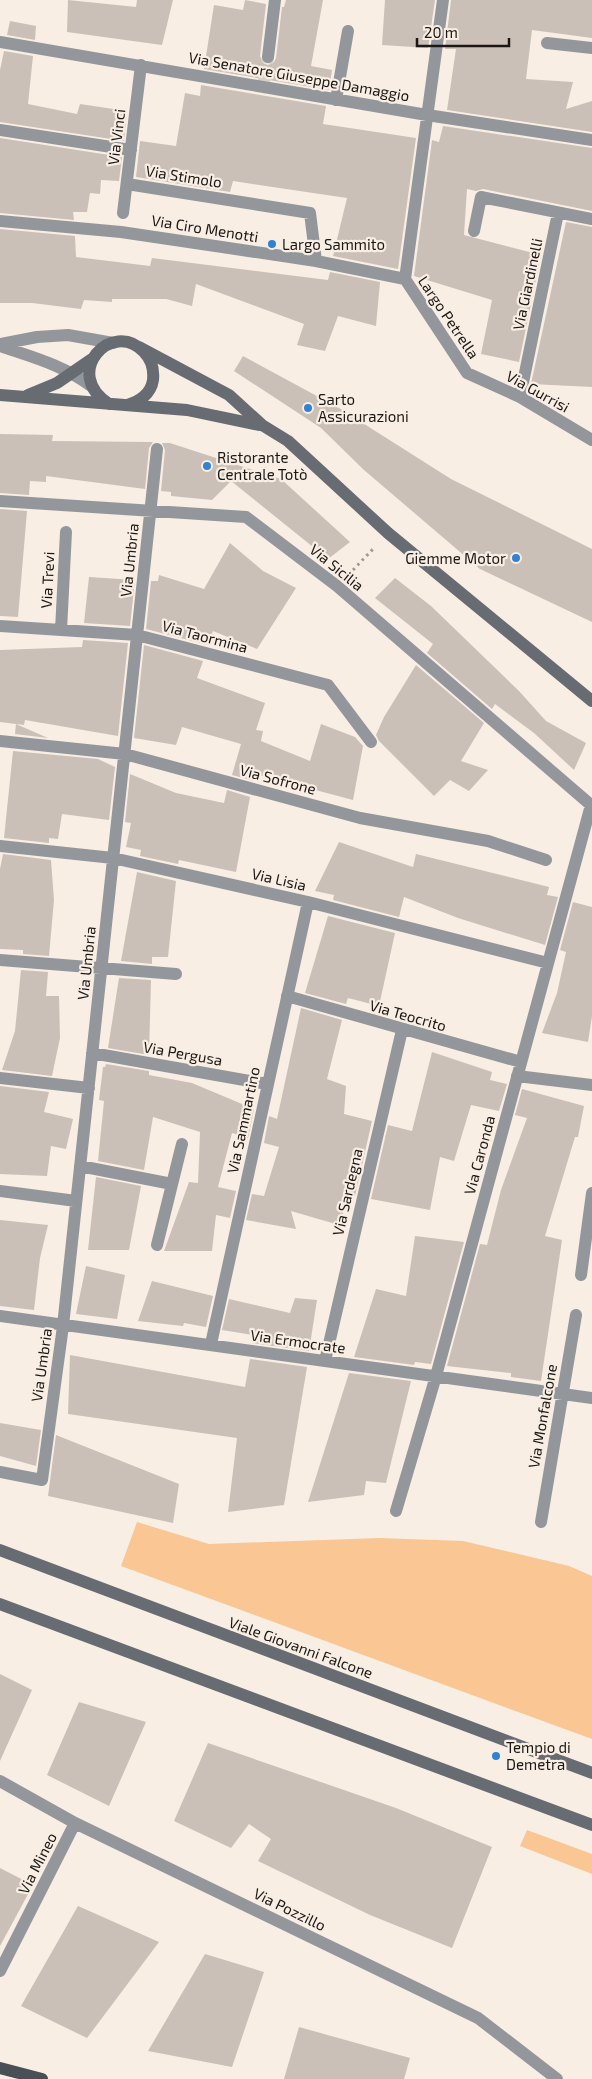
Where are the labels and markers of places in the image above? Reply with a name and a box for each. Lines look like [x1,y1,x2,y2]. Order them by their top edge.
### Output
place label: Largo Sammito [282,235,385,253]
marker: Largo Sammito [266,238,278,250]
place label: Sarto Assicurazioni [318,390,409,425]
marker: Sarto Assicurazioni [302,402,314,414]
place label: Ristorante Centrale Totò [217,448,308,483]
marker: Ristorante Centrale Totò [201,460,213,472]
place label: Giemme Motor [405,549,506,567]
marker: Giemme Motor [510,552,522,564]
place label: Tempio di Demetra [506,1738,571,1773]
marker: Tempio di Demetra [490,1750,502,1762]

